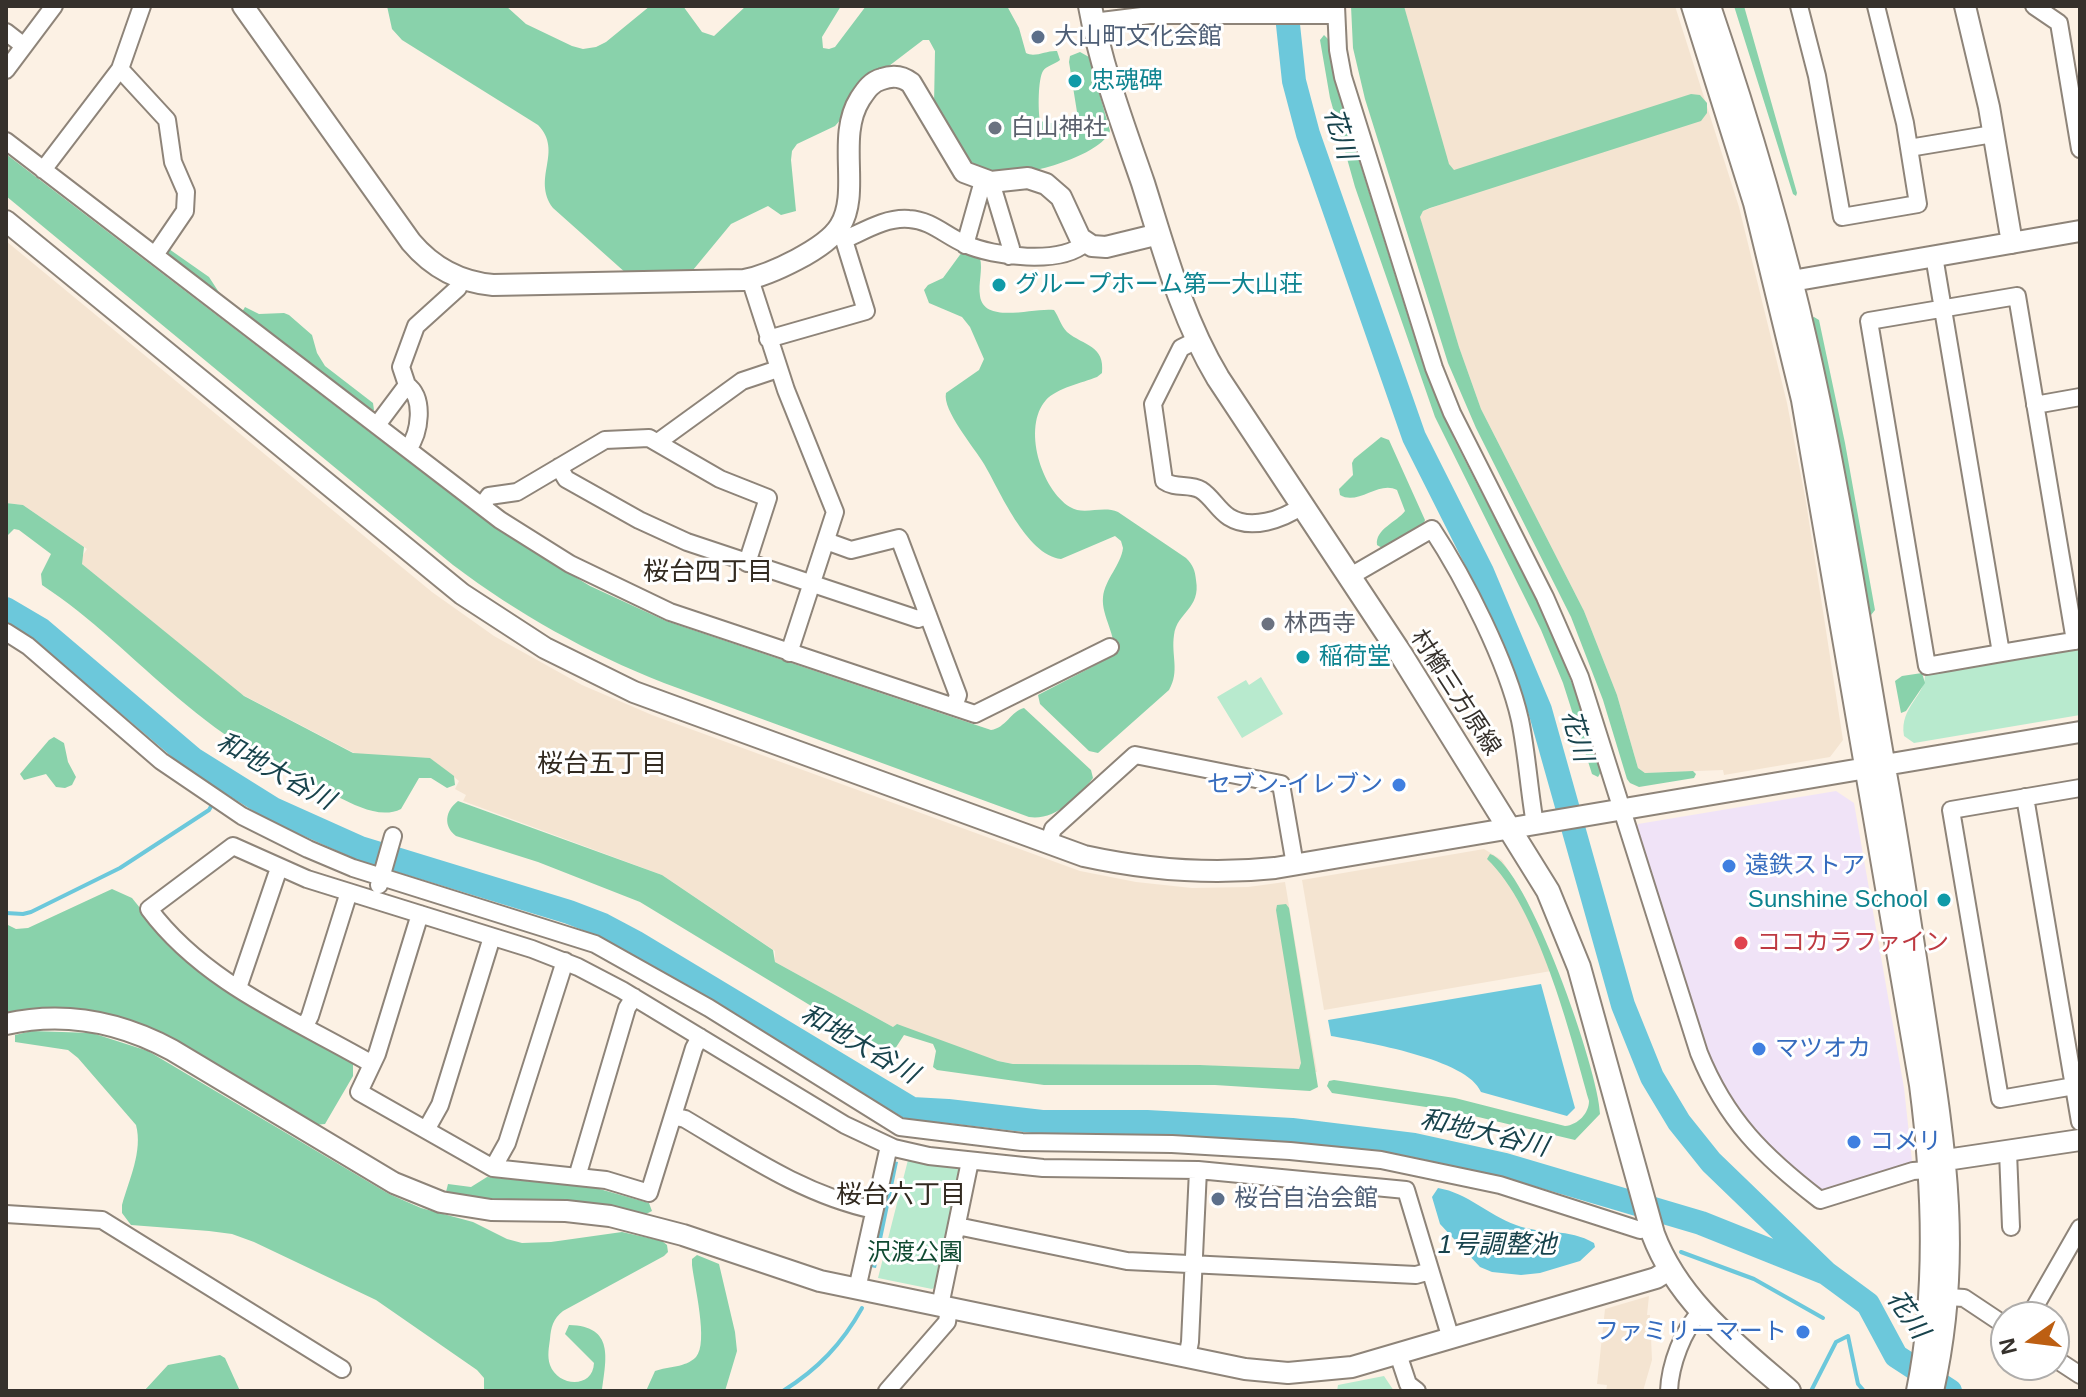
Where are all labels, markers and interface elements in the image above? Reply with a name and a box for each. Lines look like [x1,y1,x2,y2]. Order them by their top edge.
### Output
place label: 大山町文化会館 [1054,23,1222,51]
marker: 大山町文化会館 [1029,28,1047,46]
place label: 忠魂碑 [1091,67,1163,95]
marker: 忠魂碑 [1066,72,1084,90]
water label: 花川 [1316,105,1362,163]
place label: 白山神社 [1011,114,1107,142]
marker: 白山神社 [986,119,1004,137]
place label: グループホーム第一大山荘 [1015,271,1303,299]
marker: グループホーム第一大山荘 [990,276,1008,294]
district label: 桜台四丁目 [643,557,773,589]
place label: 林西寺 [1284,610,1356,638]
marker: 林西寺 [1259,615,1277,633]
street label: 村櫛三方原線 [1404,625,1506,761]
place label: 稲荷堂 [1319,643,1391,671]
marker: 稲荷堂 [1294,648,1312,666]
water label: 花川 [1554,707,1598,765]
water label: 和地大谷川 [211,727,339,817]
district label: 桜台五丁目 [537,749,667,781]
place label: セブン-イレブン [1207,771,1383,799]
marker: セブン-イレブン [1390,776,1408,794]
place label: 遠鉄ストア [1745,852,1865,880]
marker: 遠鉄ストア [1720,857,1738,875]
place label: Sunshine School [1748,886,1928,914]
marker: Sunshine School [1935,891,1953,909]
place label: ココカラファイン [1757,929,1949,957]
marker: ココカラファイン [1732,934,1750,952]
water label: 和地大谷川 [795,999,923,1091]
place label: マツオカ [1775,1035,1871,1063]
marker: マツオカ [1750,1040,1768,1058]
water label: 和地大谷川 [1417,1104,1551,1164]
place label: コメリ [1870,1128,1942,1156]
marker: コメリ [1845,1133,1863,1151]
district label: 桜台六丁目 [836,1180,966,1212]
place label: 桜台自治会館 [1234,1185,1378,1213]
marker: 桜台自治会館 [1209,1190,1227,1208]
water label: 1号調整池 [1438,1230,1556,1262]
park label: 沢渡公園 [867,1239,963,1267]
water label: 花川 [1879,1285,1935,1345]
north arrow [1990,1301,2070,1381]
place label: ファミリーマート [1595,1318,1787,1346]
marker: ファミリーマート [1794,1323,1812,1341]
text: N [1994,1336,2022,1357]

